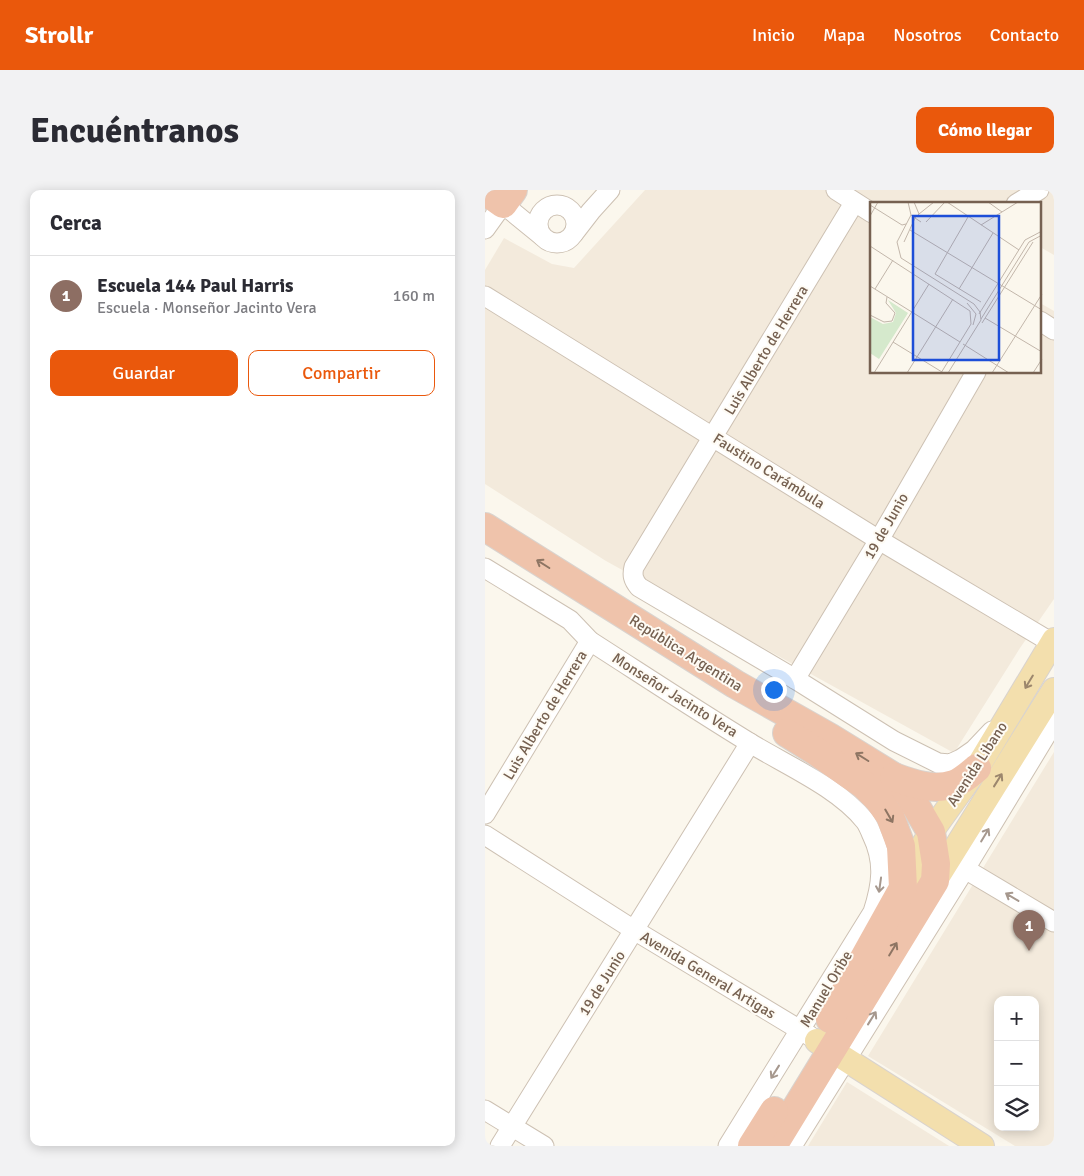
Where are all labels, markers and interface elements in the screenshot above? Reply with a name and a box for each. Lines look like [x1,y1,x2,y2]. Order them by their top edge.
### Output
text: Strollr [25,20,93,50]
text: Inicio [752,24,795,46]
text: Mapa [823,24,865,46]
text: Nosotros [893,24,962,46]
text: Contacto [990,24,1059,46]
button: Cómo llegar [916,107,1054,153]
text: Encuéntranos [30,109,239,152]
inset map [870,202,1041,374]
text: Cerca [50,210,102,236]
text: Escuela 144 Paul Harris [97,274,293,298]
street label: Luis Alberto de Herrera [720,282,812,418]
text: 1 [62,286,70,306]
text: 160 m [393,286,435,306]
text: Escuela · Monseñor Jacinto Vera [97,298,317,318]
button: Guardar [50,350,238,396]
button: Compartir [248,350,435,396]
street label: Faustino Carámbula [710,429,828,513]
street label: 19 de Junio [860,490,912,562]
one-way arrow [537,559,551,569]
street label: República Argentina [626,611,746,695]
street label: Luis Alberto de Herrera [499,647,591,783]
street label: Monseñor Jacinto Vera [609,649,741,741]
one-way arrow [1024,674,1034,688]
your location [761,677,787,703]
street label: Avenida Libano [943,718,1011,810]
one-way arrow [855,752,869,762]
one-way arrow [992,773,1003,787]
one-way arrow [884,809,894,823]
one-way arrow [981,829,991,843]
one-way arrow [875,877,885,893]
one-way arrow [1006,891,1020,901]
pin: 1 [1013,910,1045,951]
street label: Avenida General Artigas [637,928,779,1023]
one-way arrow [889,942,899,956]
street label: 19 de Junio [575,947,629,1019]
street label: Manuel Oribe [796,947,856,1031]
map controls [994,996,1039,1131]
button: + [994,996,1039,1041]
one-way arrow [867,1011,877,1025]
button: − [994,1041,1039,1086]
one-way arrow [769,1064,779,1078]
button: layers [994,1086,1039,1131]

